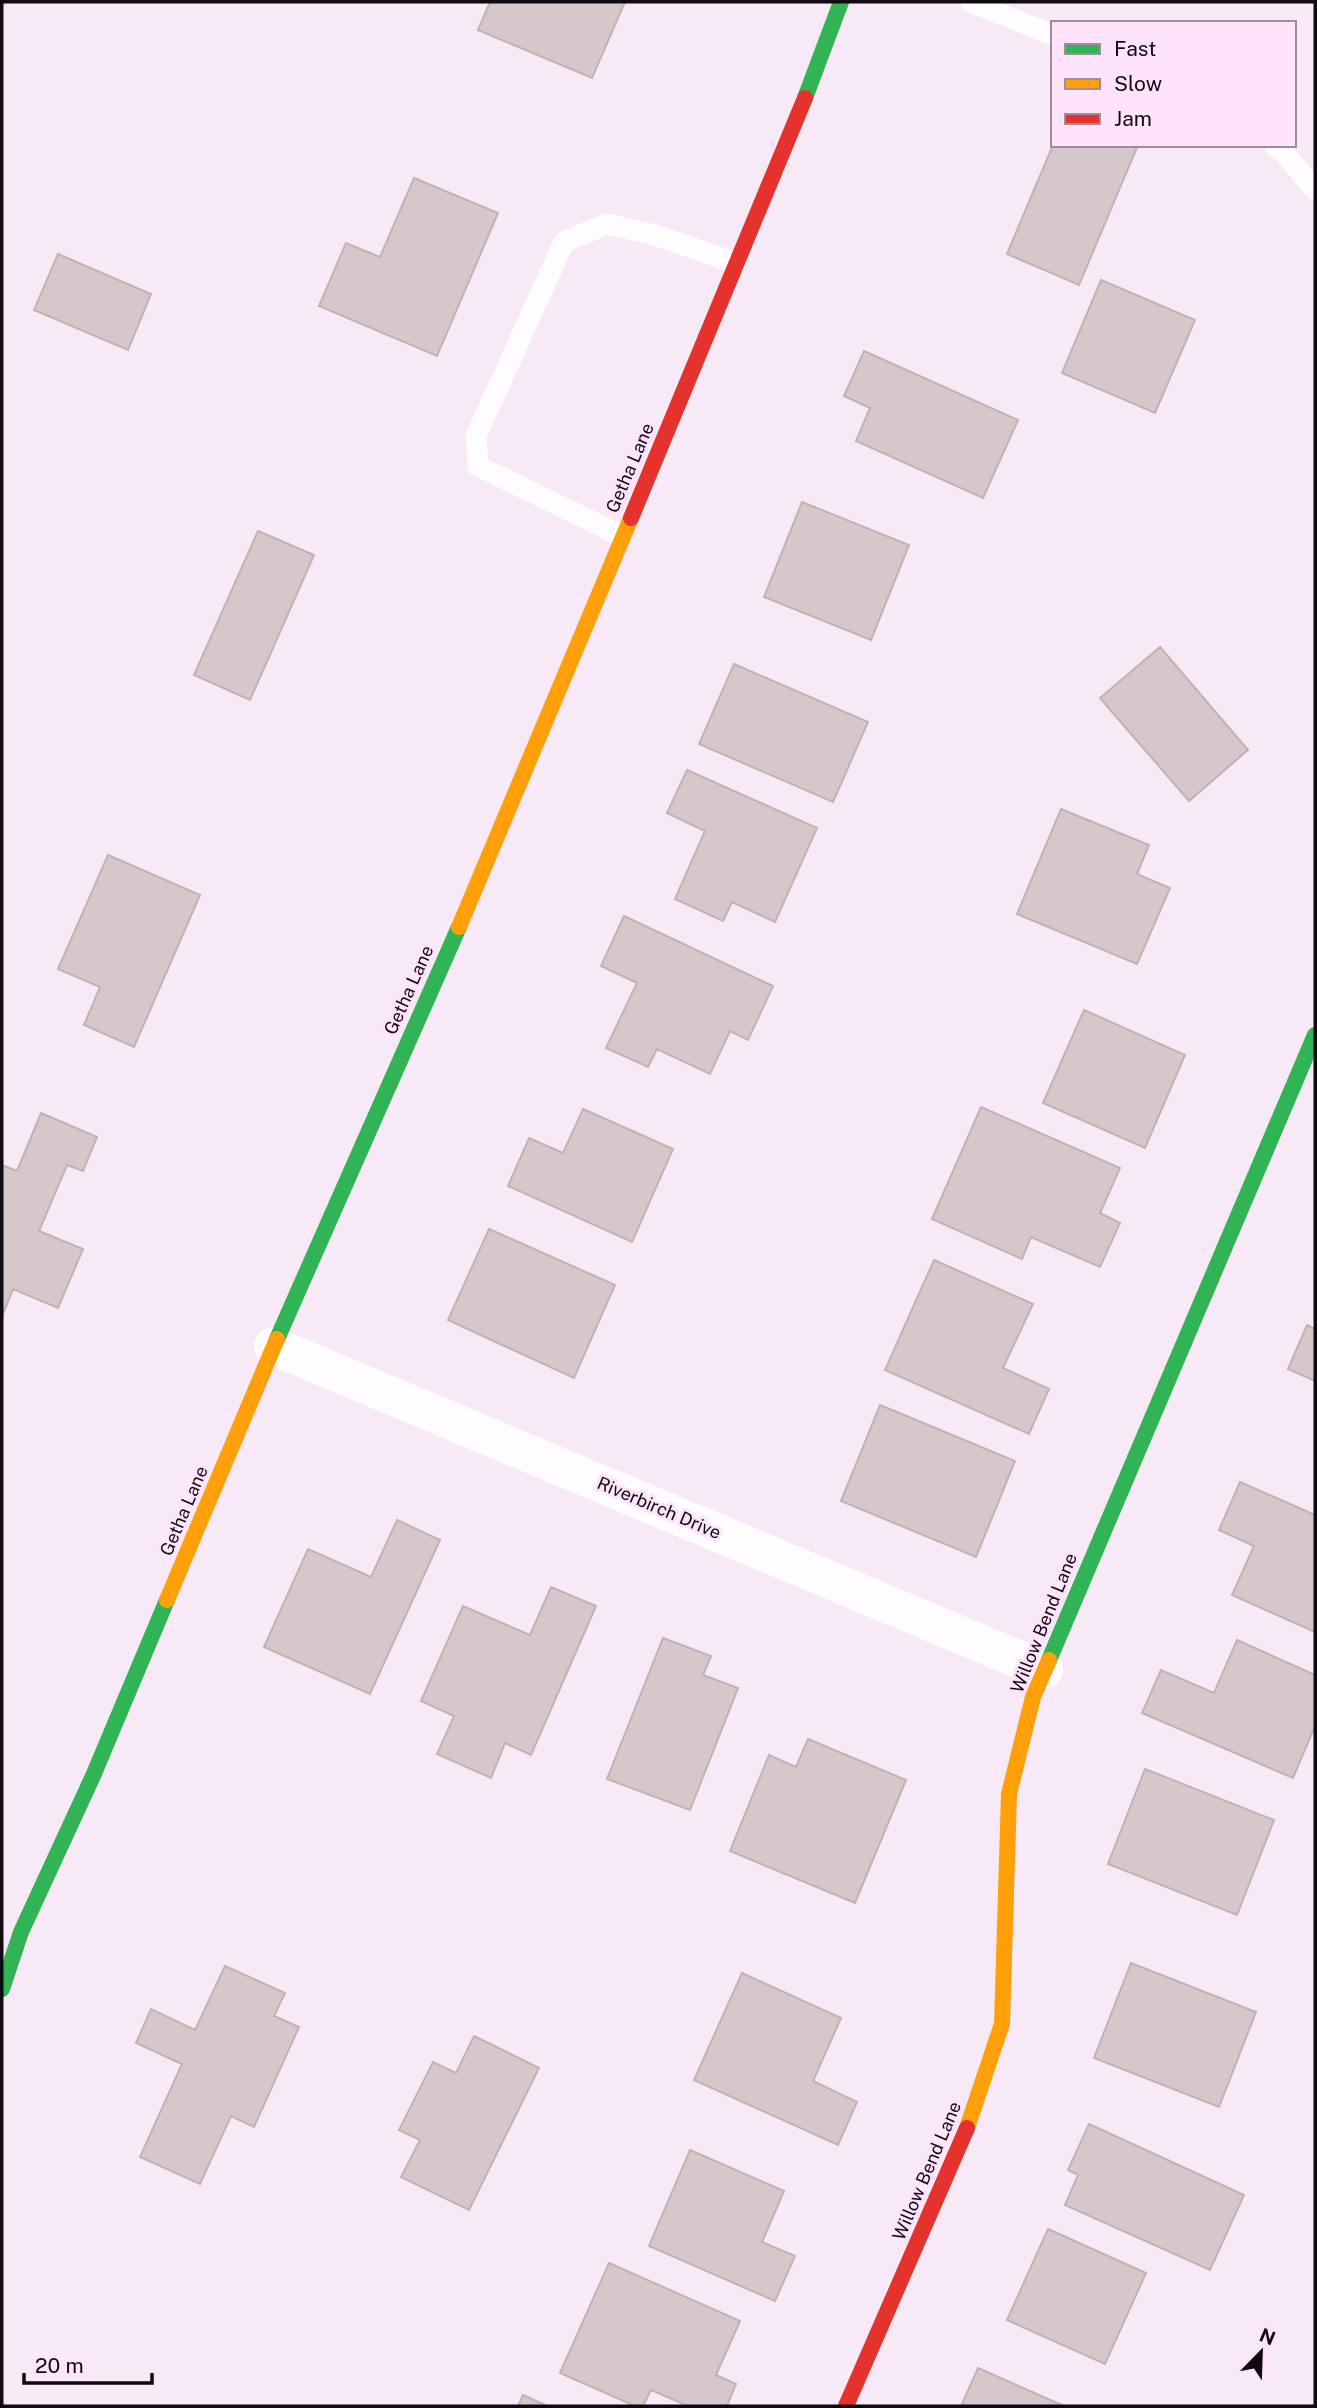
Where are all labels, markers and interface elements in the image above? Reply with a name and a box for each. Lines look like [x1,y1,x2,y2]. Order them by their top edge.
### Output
legend [1051,21,1296,147]
text: Fast [1114,36,1156,61]
text: Slow [1114,71,1162,96]
text: Jam [1114,106,1152,131]
street label: Getha Lane [601,420,658,516]
street label: Getha Lane [380,942,438,1038]
street label: Getha Lane [155,1463,212,1559]
street label: Riverbirch Drive [594,1472,724,1543]
street label: Willow Bend Lane [1006,1550,1081,1696]
street label: Willow Bend Lane [888,2098,965,2243]
north arrow [1226,2317,1296,2387]
text: N [1257,2323,1279,2349]
scale bar [24,2342,152,2386]
text: 20 m [35,2353,84,2378]

